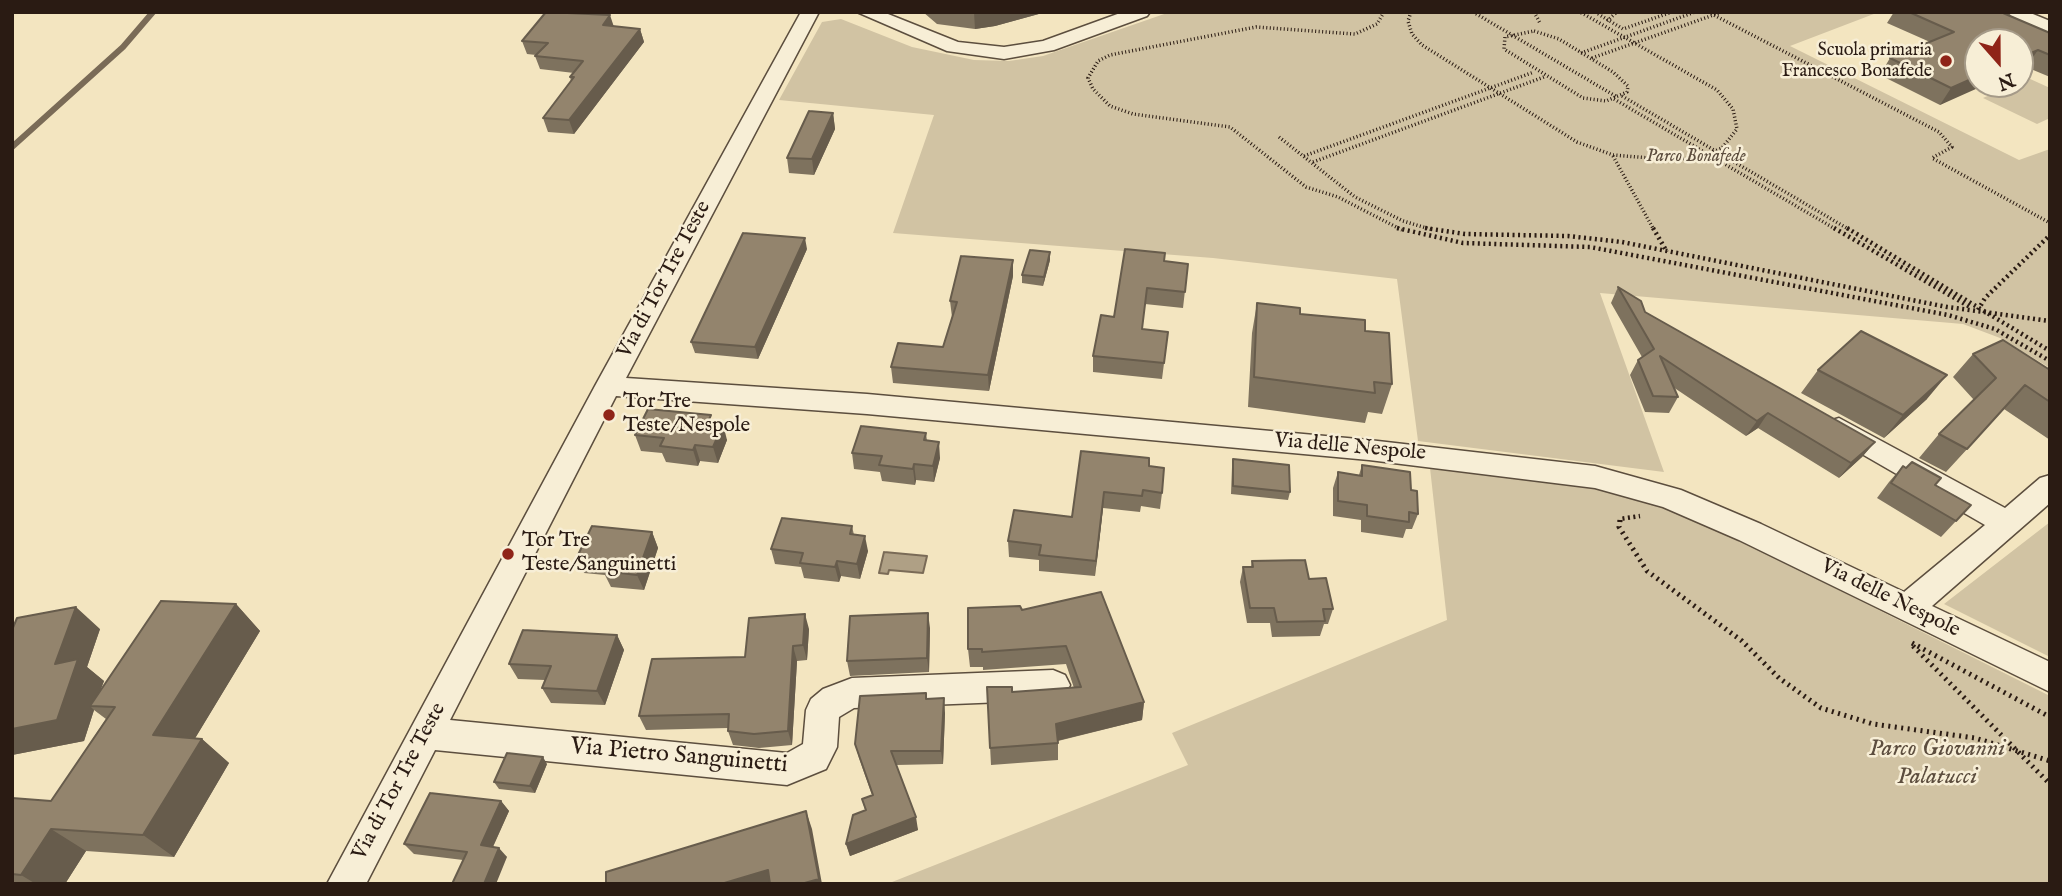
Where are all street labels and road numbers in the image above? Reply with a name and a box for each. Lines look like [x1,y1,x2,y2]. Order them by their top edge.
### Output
street label: Via di Tor Tre Teste [613,197,717,363]
street label: Via delle Nespole [1273,429,1427,467]
street label: Via delle Nespole [1816,554,1964,644]
street label: Via di Tor Tre Teste [348,699,452,865]
street label: Via Pietro Sanguinetti [569,733,789,781]

